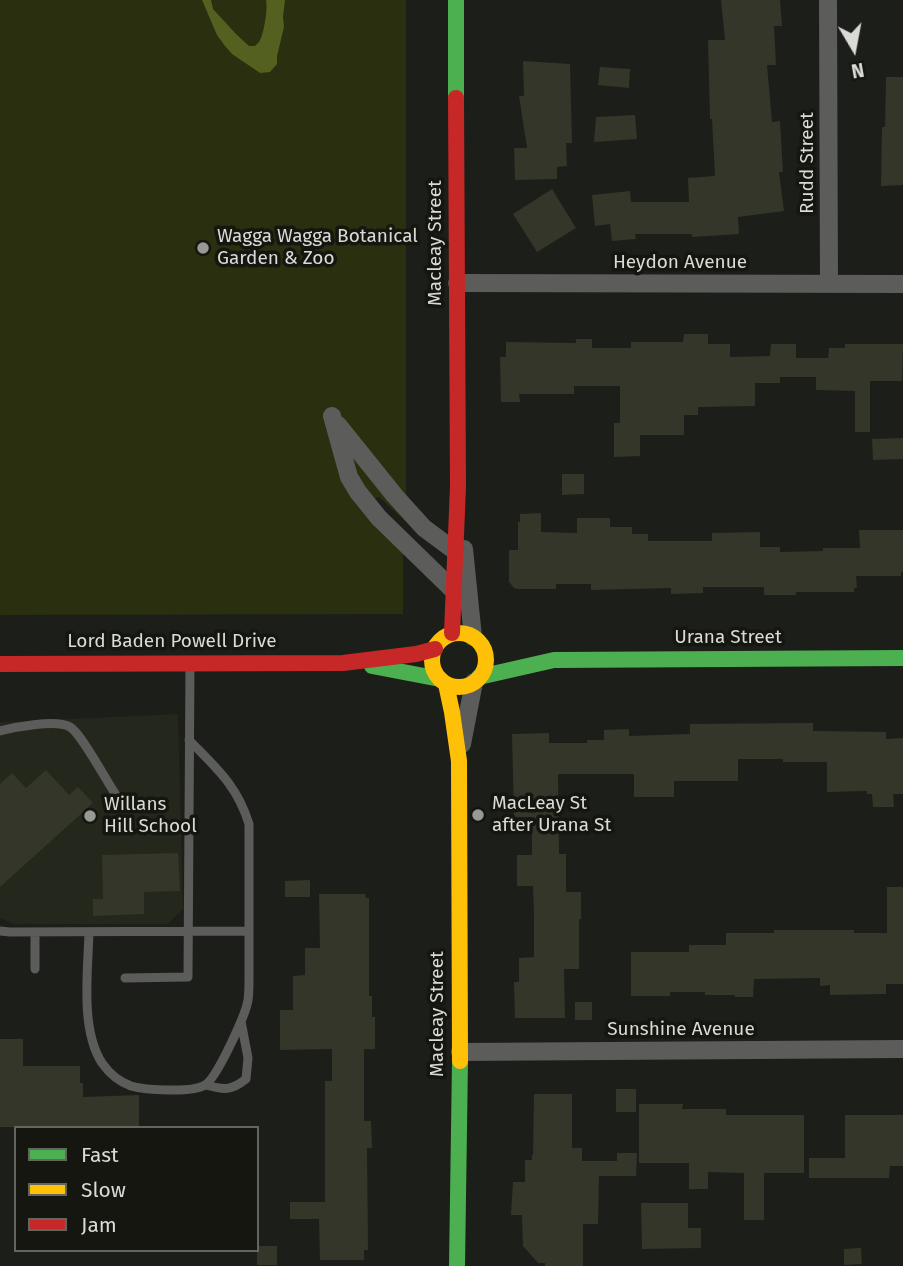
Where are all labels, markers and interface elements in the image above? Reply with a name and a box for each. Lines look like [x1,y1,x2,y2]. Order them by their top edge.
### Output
north arrow [819,14,889,84]
text: N [850,58,866,83]
street label: Rudd Street [797,112,819,214]
street label: Macleay Street [425,180,447,306]
place label: Wagga Wagga Botanical Garden & Zoo [217,226,418,270]
marker: Wagga Wagga Botanical Garden & Zoo [195,240,211,256]
street label: Heydon Avenue [613,252,747,274]
street label: Urana Street [674,627,782,649]
street label: Lord Baden Powell Drive [67,631,277,653]
place label: MacLeay St after Urana St [492,793,611,837]
place label: Willans Hill School [104,794,197,838]
marker: MacLeay St after Urana St [470,807,486,823]
marker: Willans Hill School [82,808,98,824]
street label: Macleay Street [427,951,449,1077]
street label: Sunshine Avenue [607,1019,755,1041]
legend [14,1126,259,1252]
text: Fast [81,1142,119,1168]
text: Slow [81,1177,126,1203]
text: Jam [81,1212,117,1238]

